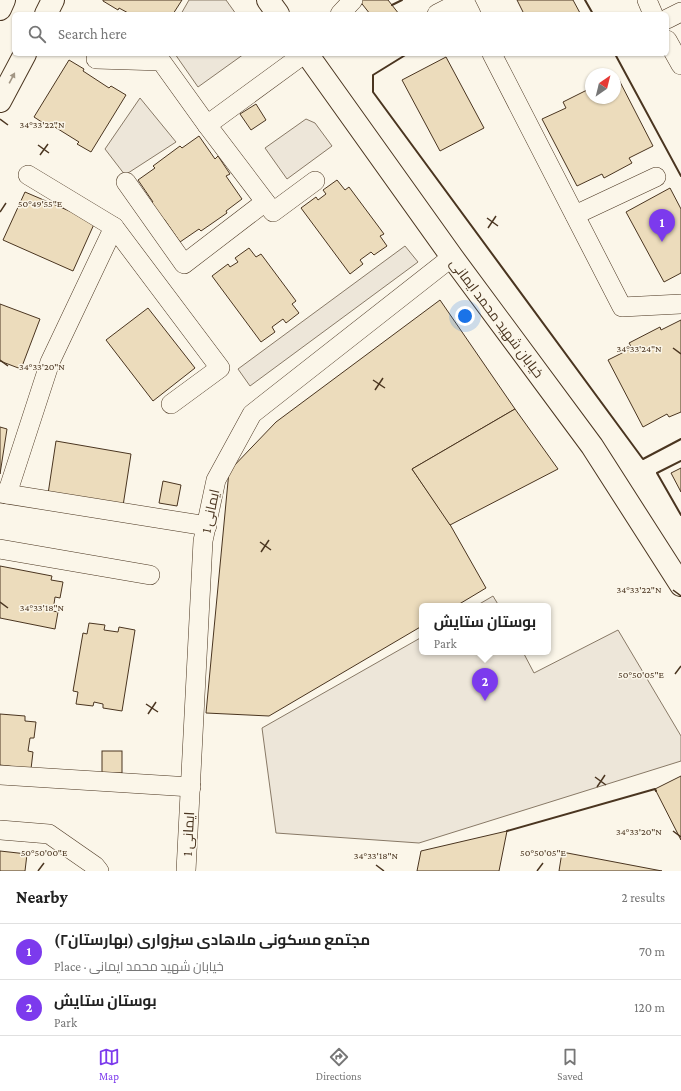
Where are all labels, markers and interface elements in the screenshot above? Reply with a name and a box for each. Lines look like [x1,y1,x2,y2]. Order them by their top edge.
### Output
search box [12,12,669,56]
icon: search [26,23,48,45]
text: Search here [58,26,127,42]
north arrow [585,68,621,104]
one-way arrow [9,72,16,84]
text: 34°33'22"N [20,119,65,130]
text: 50°49'55"E [18,198,63,209]
pin: 1 [649,209,675,242]
street label: خیابان شهید محمد ایمانی [447,255,547,381]
your location [455,306,475,326]
text: 34°33'24"N [616,343,662,354]
text: 34°33'20"N [19,361,65,372]
street label: ایمانی 1 [198,488,222,534]
text: 34°33'22"N [617,584,662,595]
text: 34°33'18"N [20,602,65,613]
popup [419,603,551,655]
text: بوستان ستایش [434,614,536,630]
text: Park [434,636,457,651]
pin: 2 [472,668,498,701]
text: 50°50'05"E [618,669,665,680]
street label: ایمانی 1 [179,811,197,857]
text: 34°33'20"N [616,826,662,837]
text: 50°50'00"E [21,847,68,858]
text: 50°50'05"E [520,847,567,858]
text: 34°33'18"N [354,850,399,861]
text: Nearby [16,888,68,907]
text: 2 results [622,890,665,905]
text: مجتمع مسکونی ملاهادی سبزواری (بهارستان۲) [54,932,370,948]
text: 1 [27,944,31,959]
text: 70 m [639,944,665,959]
text: Place · خیابان شهید محمد ایمانی [54,959,224,974]
text: بوستان ستایش [54,993,157,1009]
text: 2 [26,1000,32,1015]
text: 120 m [634,1000,665,1015]
text: Park [54,1015,77,1030]
tab: Map [98,1046,120,1082]
tab: Directions [316,1046,361,1082]
tab: Saved [557,1046,583,1082]

